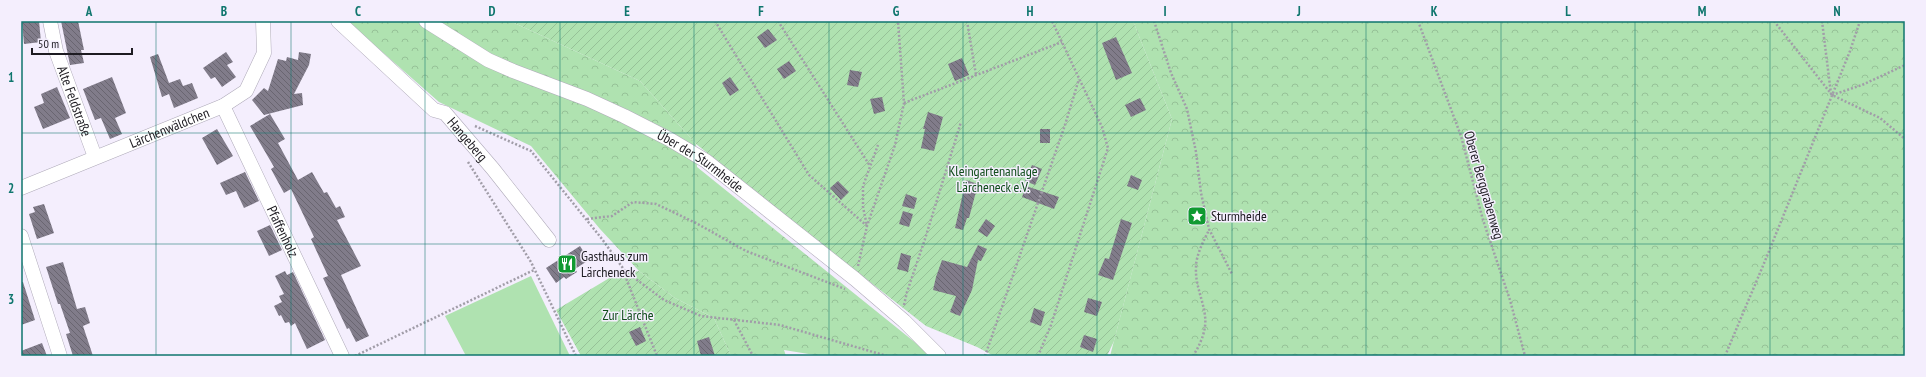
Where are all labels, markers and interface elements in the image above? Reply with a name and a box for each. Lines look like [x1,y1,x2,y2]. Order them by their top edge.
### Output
text: A [85,3,93,20]
text: B [221,3,227,20]
text: C [355,3,361,20]
text: D [489,3,496,20]
text: E [624,3,630,20]
text: F [758,3,764,20]
text: G [893,3,900,20]
text: H [1027,3,1034,20]
text: I [1163,3,1167,20]
text: J [1296,3,1301,20]
text: K [1431,3,1438,20]
text: L [1565,3,1571,20]
text: M [1698,3,1707,20]
text: N [1833,3,1841,20]
scale bar [32,30,132,56]
text: 50 m [38,36,59,51]
street label: Alte Feldstraße [53,63,96,139]
text: 1 [8,69,14,86]
street label: Lärchenwäldchen [127,104,212,152]
street label: Hangeberg [444,113,492,165]
street label: Über der Sturmheide [654,125,747,196]
street label: Oberer Berggrabenweg [1460,129,1508,241]
park label: Kleingartenanlage Lärcheneck e.V. [948,162,1038,196]
text: 2 [8,180,14,197]
street label: Pfaffenholz [263,203,303,260]
place icon: Sturmheide [1186,205,1208,227]
place label: Sturmheide [1211,207,1267,225]
place label: Gasthaus zum Lärcheneck [581,247,648,281]
restaurant icon: Gasthaus zum Lärcheneck [556,253,578,275]
text: 3 [8,291,14,308]
park label: Zur Lärche [603,306,654,324]

